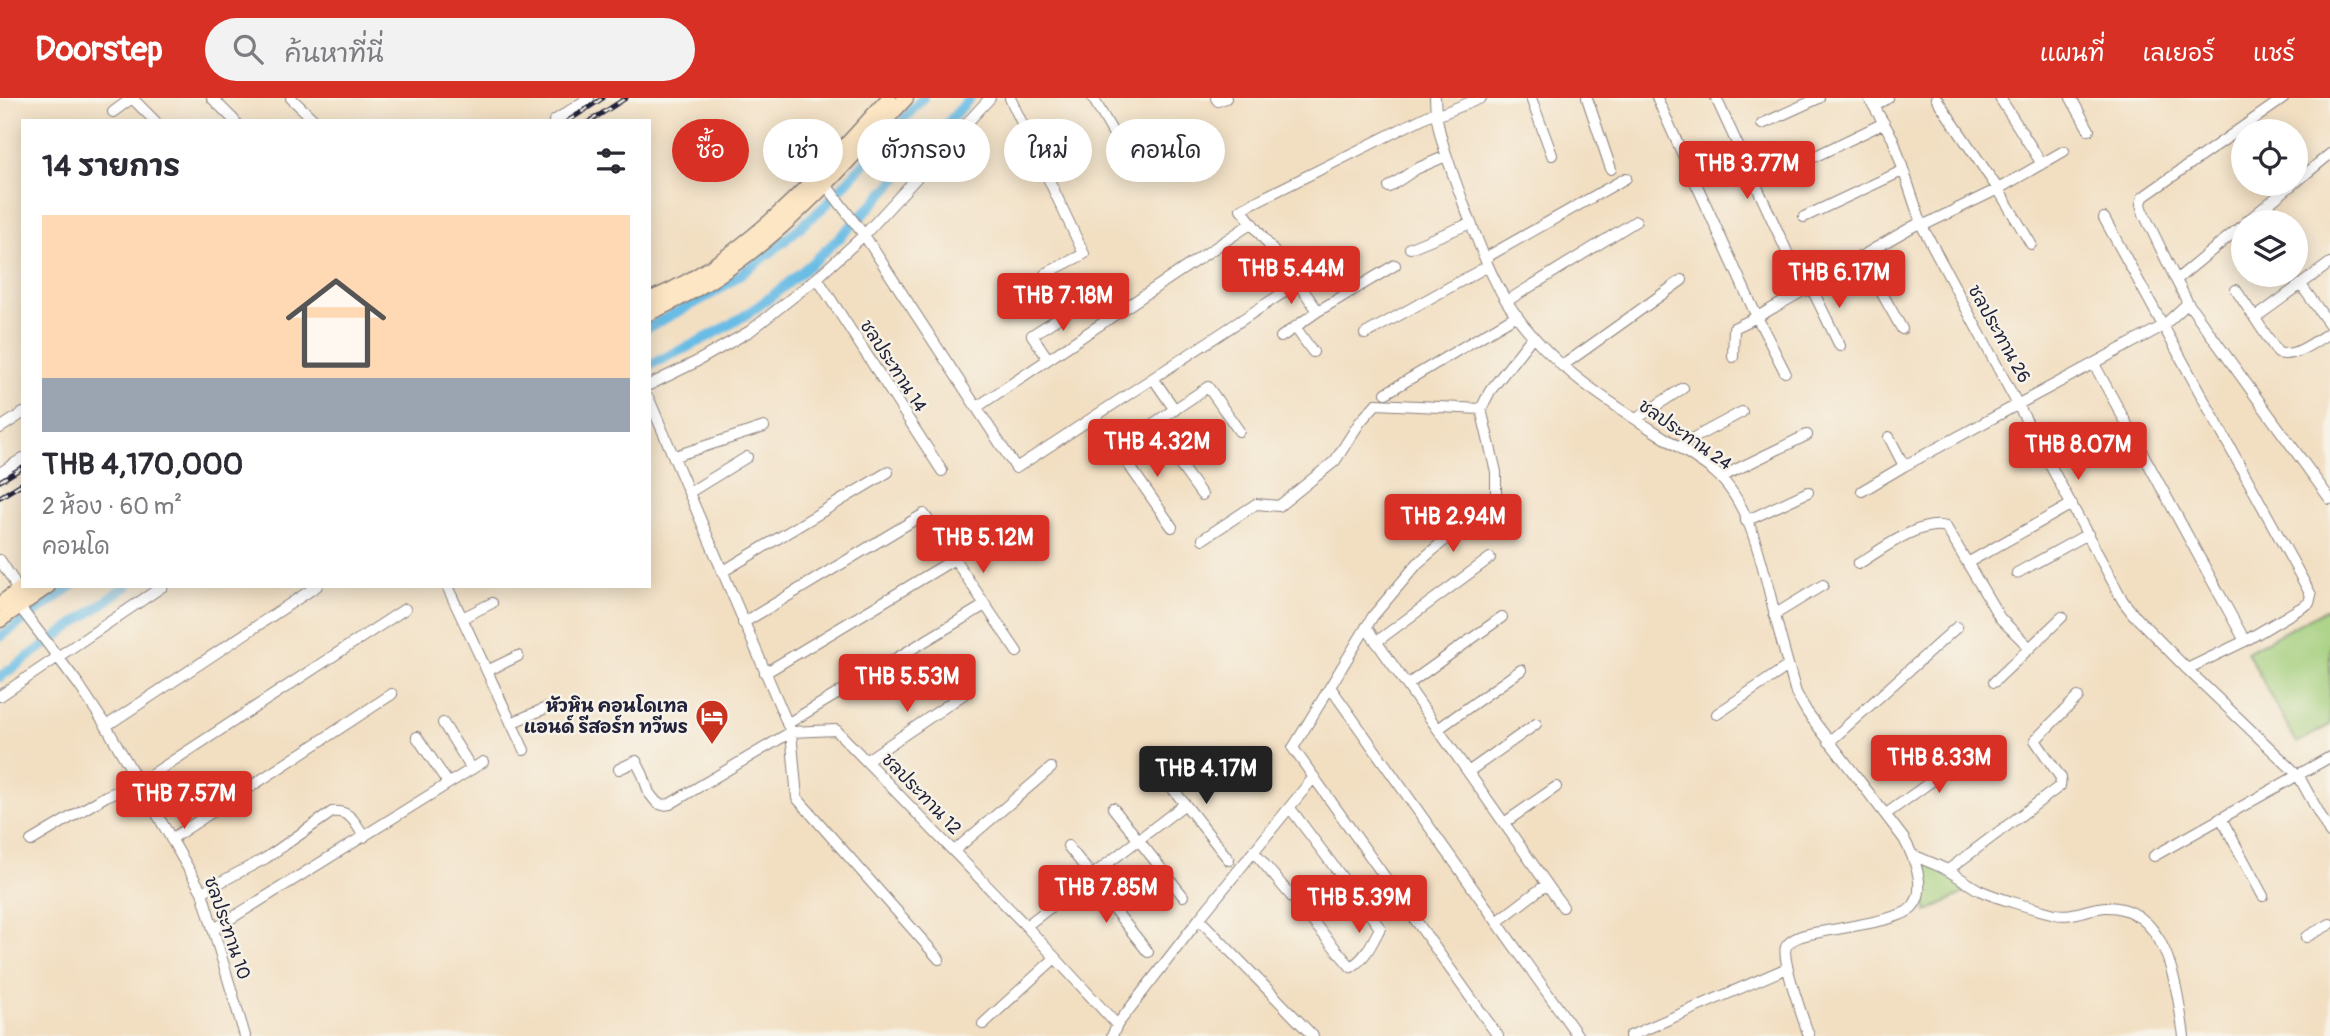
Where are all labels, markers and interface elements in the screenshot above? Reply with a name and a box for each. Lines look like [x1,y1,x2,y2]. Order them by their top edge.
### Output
search box [205,18,695,81]
text: Doorstep [35,29,163,70]
icon: search [229,30,267,68]
text: ค้นหาที่นี่ [285,38,384,70]
text: แผนที่ [2040,39,2105,68]
text: เลเยอร์ [2143,39,2215,68]
text: แชร์ [2253,39,2295,68]
chip: ซื้อ [672,119,749,182]
chip: เช่า [763,119,843,182]
chip: ตัวกรอง [857,119,990,182]
chip: ใหม่ [1004,119,1092,182]
chip: คอนโด [1106,119,1225,182]
map controls [2231,119,2308,287]
button: locate [2231,119,2308,196]
pin: THB 3.77M [1667,141,1827,201]
icon: filters [592,142,630,180]
text: 14 รายการ [42,148,180,185]
text: THB 3.77M [1695,149,1799,178]
button: layers [2231,210,2308,287]
pin: THB 5.44M [1211,246,1371,306]
pin: THB 6.17M [1759,250,1919,310]
text: THB 5.44M [1238,254,1344,283]
text: THB 6.17M [1788,258,1890,287]
icon: home [273,260,399,386]
pin: THB 7.18M [983,274,1143,333]
text: THB 7.18M [1013,281,1113,310]
street label: ชลประทาน 26 [1963,281,2035,387]
street label: ชลประทาน 14 [855,315,932,417]
street label: ชลประทาน 24 [1634,394,1737,476]
pin: THB 4.32M [1077,420,1237,479]
pin: THB 8.07M [1998,422,2158,482]
text: THB 4.32M [1104,427,1210,456]
text: THB 8.07M [2025,430,2131,459]
text: THB 4,170,000 [42,446,243,483]
text: 2 ห้อง · 60 m² [42,492,182,521]
pin: THB 2.94M [1373,494,1533,554]
text: THB 2.94M [1401,502,1505,531]
pin: THB 5.12M [903,516,1063,575]
text: THB 5.12M [932,523,1034,552]
text: คอนโด [42,532,110,561]
pin: THB 5.53M [827,654,987,714]
text: THB 5.53M [855,662,959,691]
place label: หัวหิน คอนโดเทล แอนด์ รีสอร์ท ทวีพร [524,694,688,739]
hotel icon: หัวหิน คอนโดเทล แอนด์ รีสอร์ท ทวีพร [693,697,731,746]
pin: THB 8.33M [1859,736,2019,795]
text: THB 8.33M [1887,743,1991,772]
pin: THB 4.17M [1126,746,1286,806]
street label: ชลประทาน 12 [876,748,966,840]
text: THB 4.17M [1155,754,1257,783]
pin: THB 7.57M [104,772,264,831]
text: THB 7.57M [132,779,236,808]
pin: THB 7.85M [1026,866,1186,925]
street label: ชลประทาน 10 [199,873,255,983]
text: THB 7.85M [1054,873,1158,902]
pin: THB 5.39M [1279,876,1439,935]
text: THB 5.39M [1307,883,1411,912]

